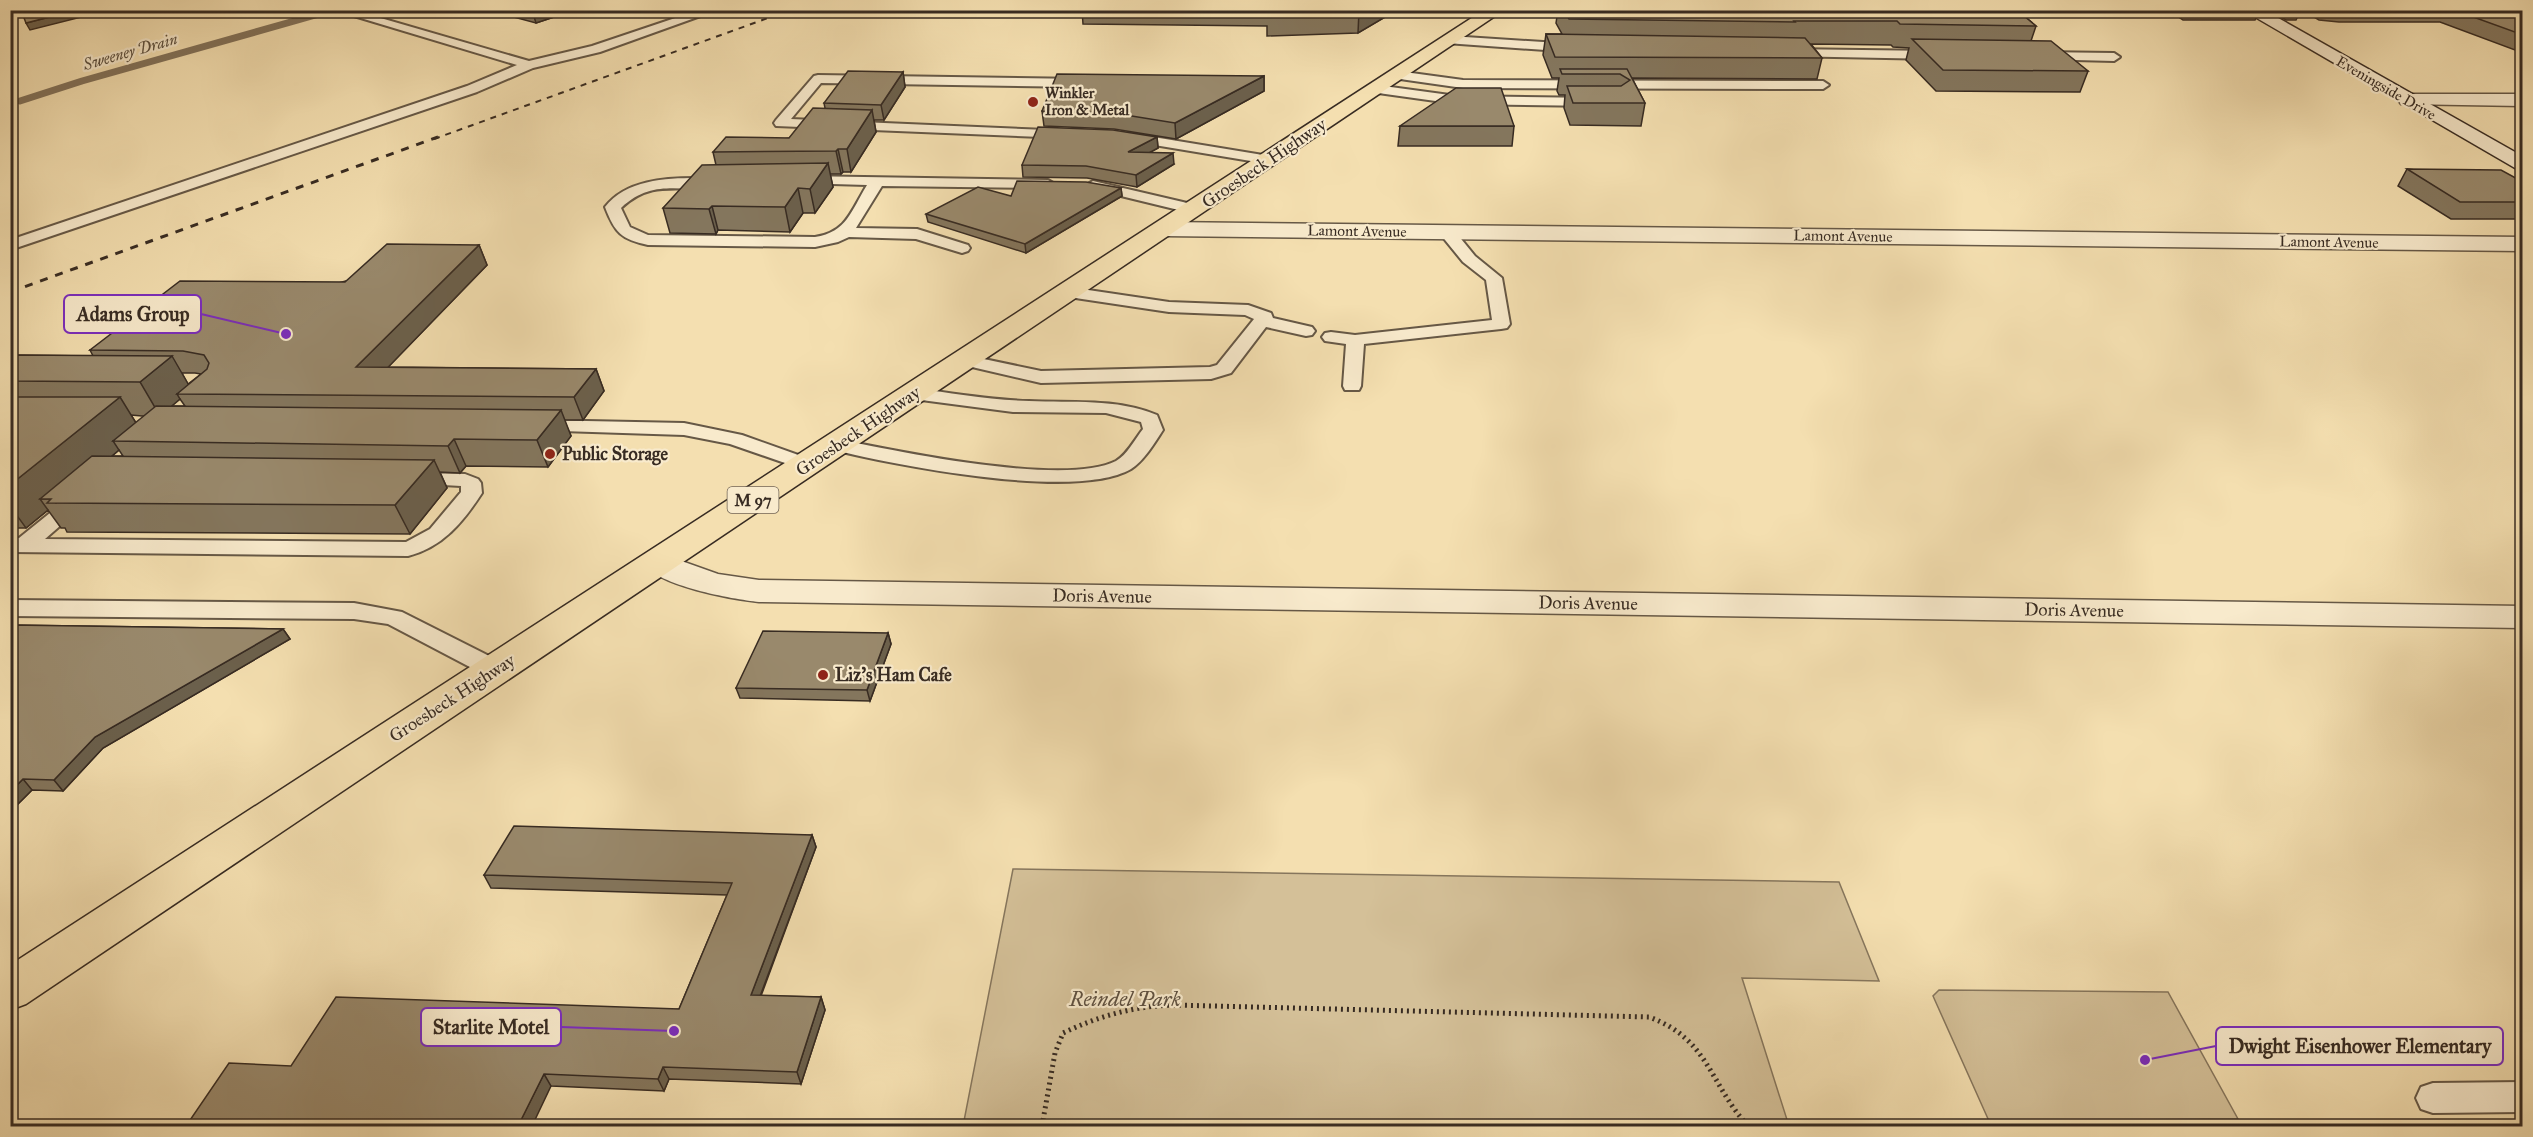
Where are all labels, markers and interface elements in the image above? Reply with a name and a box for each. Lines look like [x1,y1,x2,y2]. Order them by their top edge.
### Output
water label: Sweeney Drain [80,29,180,74]
street label: Eveningside Drive [2333,52,2439,124]
place label: Winkler Iron & Metal [1045,84,1130,119]
marker: Winkler Iron & Metal [1026,95,1040,109]
street label: Groesbeck Highway [1198,113,1331,214]
street label: Lamont Avenue [1307,221,1407,241]
street label: Lamont Avenue [1793,226,1893,246]
street label: Lamont Avenue [2279,232,2379,252]
callout: Adams Group [64,295,201,333]
text: Adams Group [74,302,190,327]
street label: Groesbeck Highway [792,381,925,482]
place label: Public Storage [562,443,668,466]
marker: Public Storage [543,447,557,461]
road number: M 97 [728,487,778,513]
street label: Doris Avenue [1052,584,1152,608]
street label: Doris Avenue [1538,591,1638,615]
street label: Doris Avenue [2024,598,2124,622]
street label: Groesbeck Highway [385,649,520,748]
place label: Liz's Ham Cafe [835,664,952,686]
marker: Liz's Ham Cafe [816,668,830,682]
park label: Reindel Park [1068,986,1181,1012]
callout: Starlite Motel [421,1008,561,1046]
text: Starlite Motel [433,1015,550,1039]
callout: Dwight Eisenhower Elementary [2216,1027,2503,1065]
text: Dwight Eisenhower Elementary [2229,1034,2493,1059]

